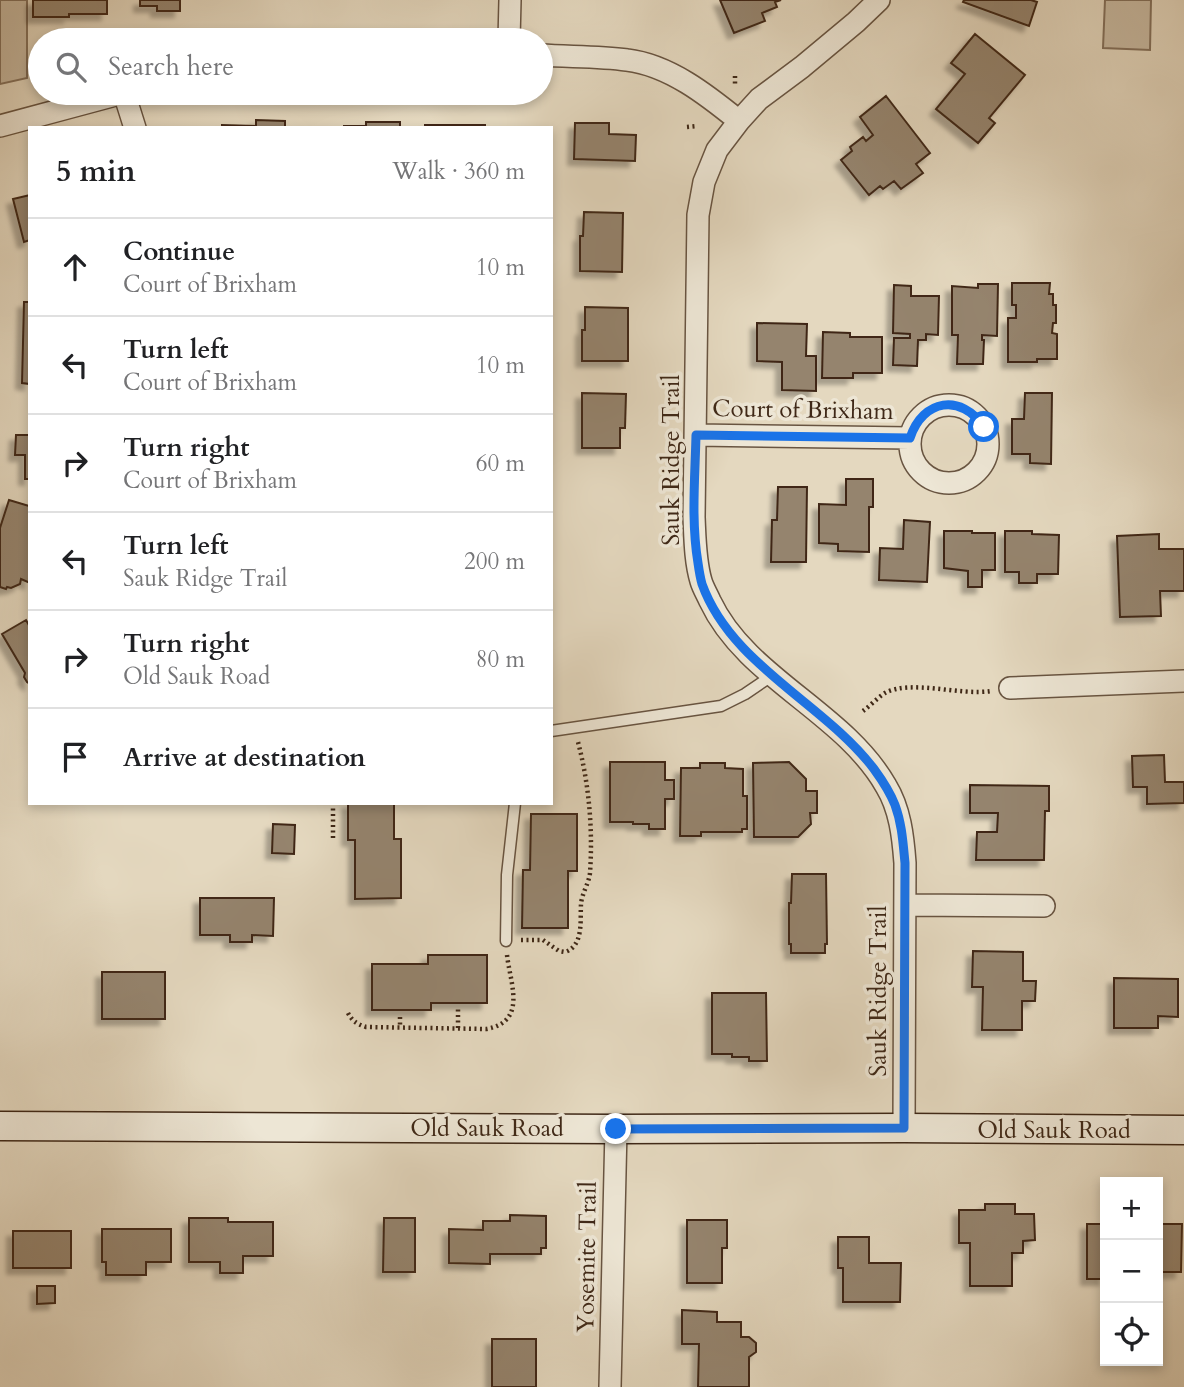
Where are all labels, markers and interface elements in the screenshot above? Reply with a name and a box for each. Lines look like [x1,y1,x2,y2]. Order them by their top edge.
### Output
search box [28,28,553,105]
icon: search [52,48,90,86]
text: Search here [108,49,234,84]
text: 5 min [56,151,136,192]
text: Walk · 360 m [392,156,525,187]
text: Continue [123,234,235,269]
icon: ahead [56,248,94,286]
text: 10 m [476,252,525,283]
text: Court of Brixham [123,269,297,300]
text: Turn left [123,332,228,367]
icon: left [56,346,94,384]
text: 10 m [476,350,525,381]
text: Court of Brixham [123,367,297,398]
street label: Sauk Ridge Trail [655,374,688,546]
street label: Court of Brixham [712,392,895,428]
route start [968,411,999,442]
text: Turn right [123,430,250,465]
icon: right [56,444,94,482]
text: 60 m [476,448,525,479]
text: Court of Brixham [123,465,297,496]
text: Turn left [123,528,228,563]
icon: left [56,542,94,580]
text: 200 m [464,546,525,577]
text: Sauk Ridge Trail [123,563,287,594]
text: Turn right [123,626,250,661]
icon: right [56,640,94,678]
text: 80 m [476,644,525,675]
text: Old Sauk Road [123,661,270,692]
icon: arrive [56,738,94,776]
text: Arrive at destination [123,740,366,775]
street label: Sauk Ridge Trail [862,905,895,1077]
street label: Old Sauk Road [410,1112,564,1145]
route end [600,1113,631,1144]
street label: Old Sauk Road [977,1114,1131,1147]
map controls [1100,1177,1163,1366]
button: + [1100,1177,1163,1240]
street label: Yosemite Trail [569,1181,605,1333]
button: − [1100,1240,1163,1303]
button: locate [1100,1303,1163,1366]

